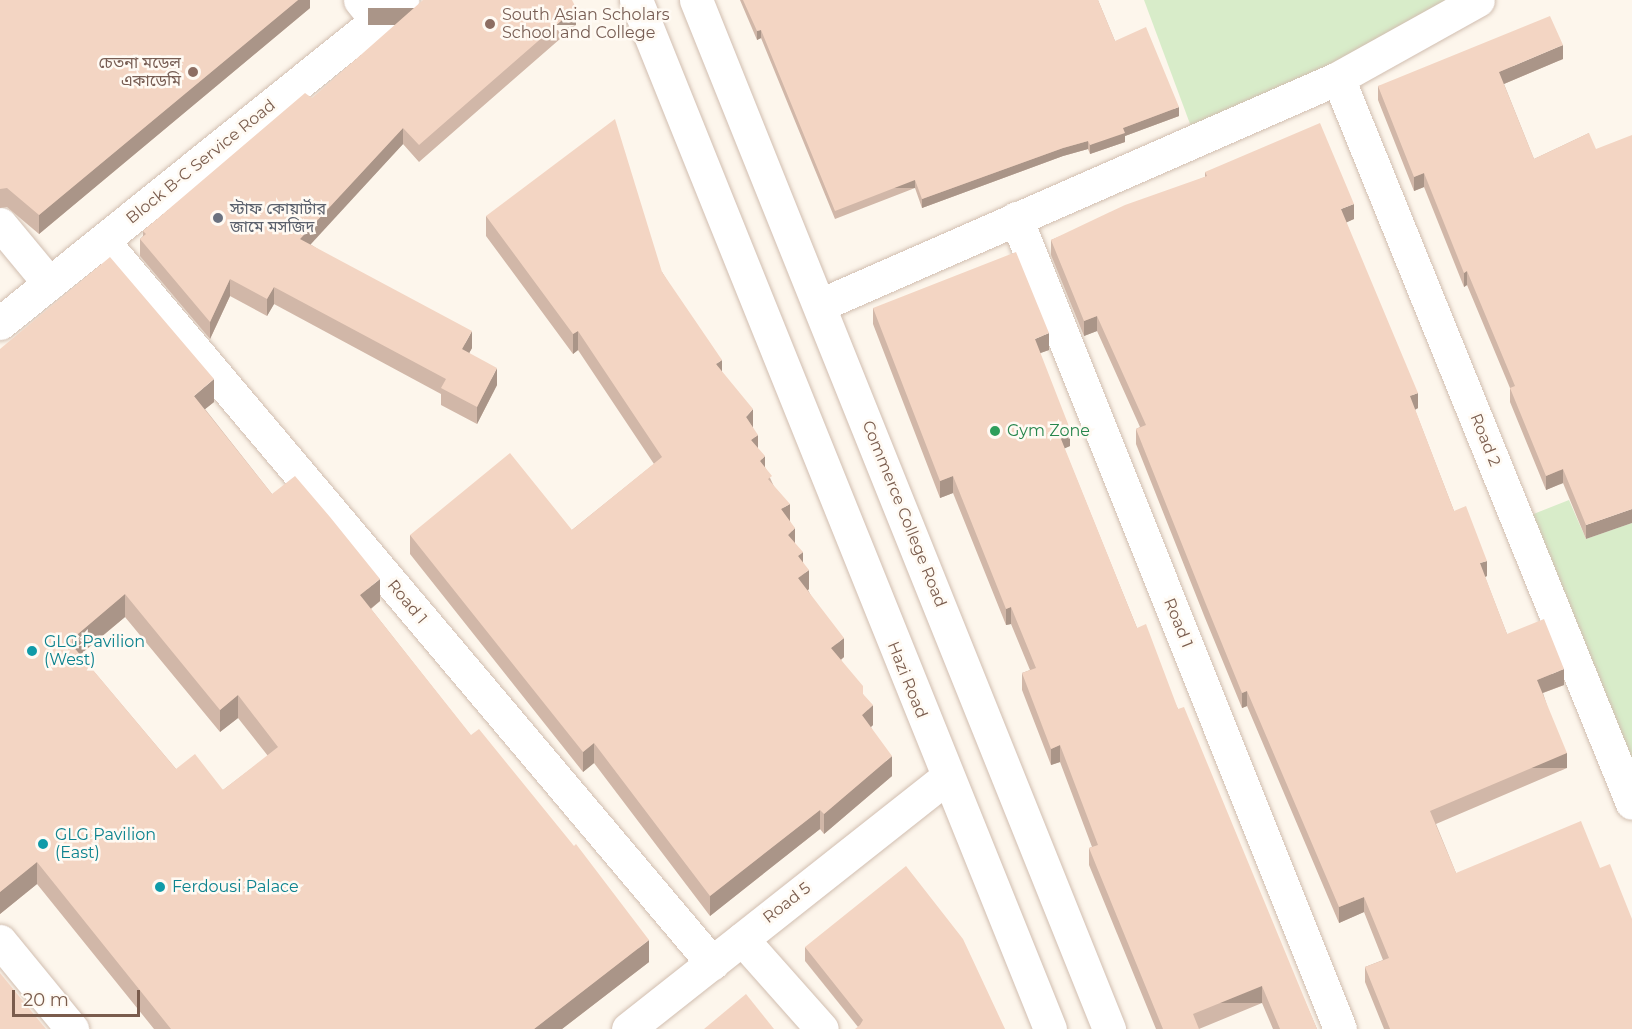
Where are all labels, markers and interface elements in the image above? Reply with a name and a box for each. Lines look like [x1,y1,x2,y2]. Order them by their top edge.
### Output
place label: South Asian Scholars School and College [502,5,670,43]
marker: South Asian Scholars School and College [483,17,497,31]
place label: চেতনা মডেল একাডেমি [99,53,181,91]
marker: চেতনা মডেল একাডেমি [186,65,200,79]
street label: Block B-C Service Road [122,96,280,228]
place label: স্টাফ কোয়ার্টার জামে মসজিদ [230,199,326,237]
marker: স্টাফ কোয়ার্টার জামে মসজিদ [211,211,225,225]
street label: Road 2 [1466,411,1504,469]
street label: Commerce College Road [858,418,950,610]
place label: Gym Zone [1007,421,1090,441]
marker: Gym Zone [988,424,1002,438]
street label: Road 1 [383,576,431,628]
street label: Road 1 [1159,595,1197,651]
place label: GLG Pavilion (West) [44,632,145,670]
street label: Hazi Road [883,639,931,721]
marker: GLG Pavilion (West) [25,644,39,658]
place label: GLG Pavilion (East) [55,825,156,863]
marker: GLG Pavilion (East) [36,837,50,851]
place label: Ferdousi Palace [172,877,299,897]
street label: Road 5 [759,878,815,928]
marker: Ferdousi Palace [153,880,167,894]
scale bar [15,978,142,1016]
text: 20 m [23,989,69,1011]

